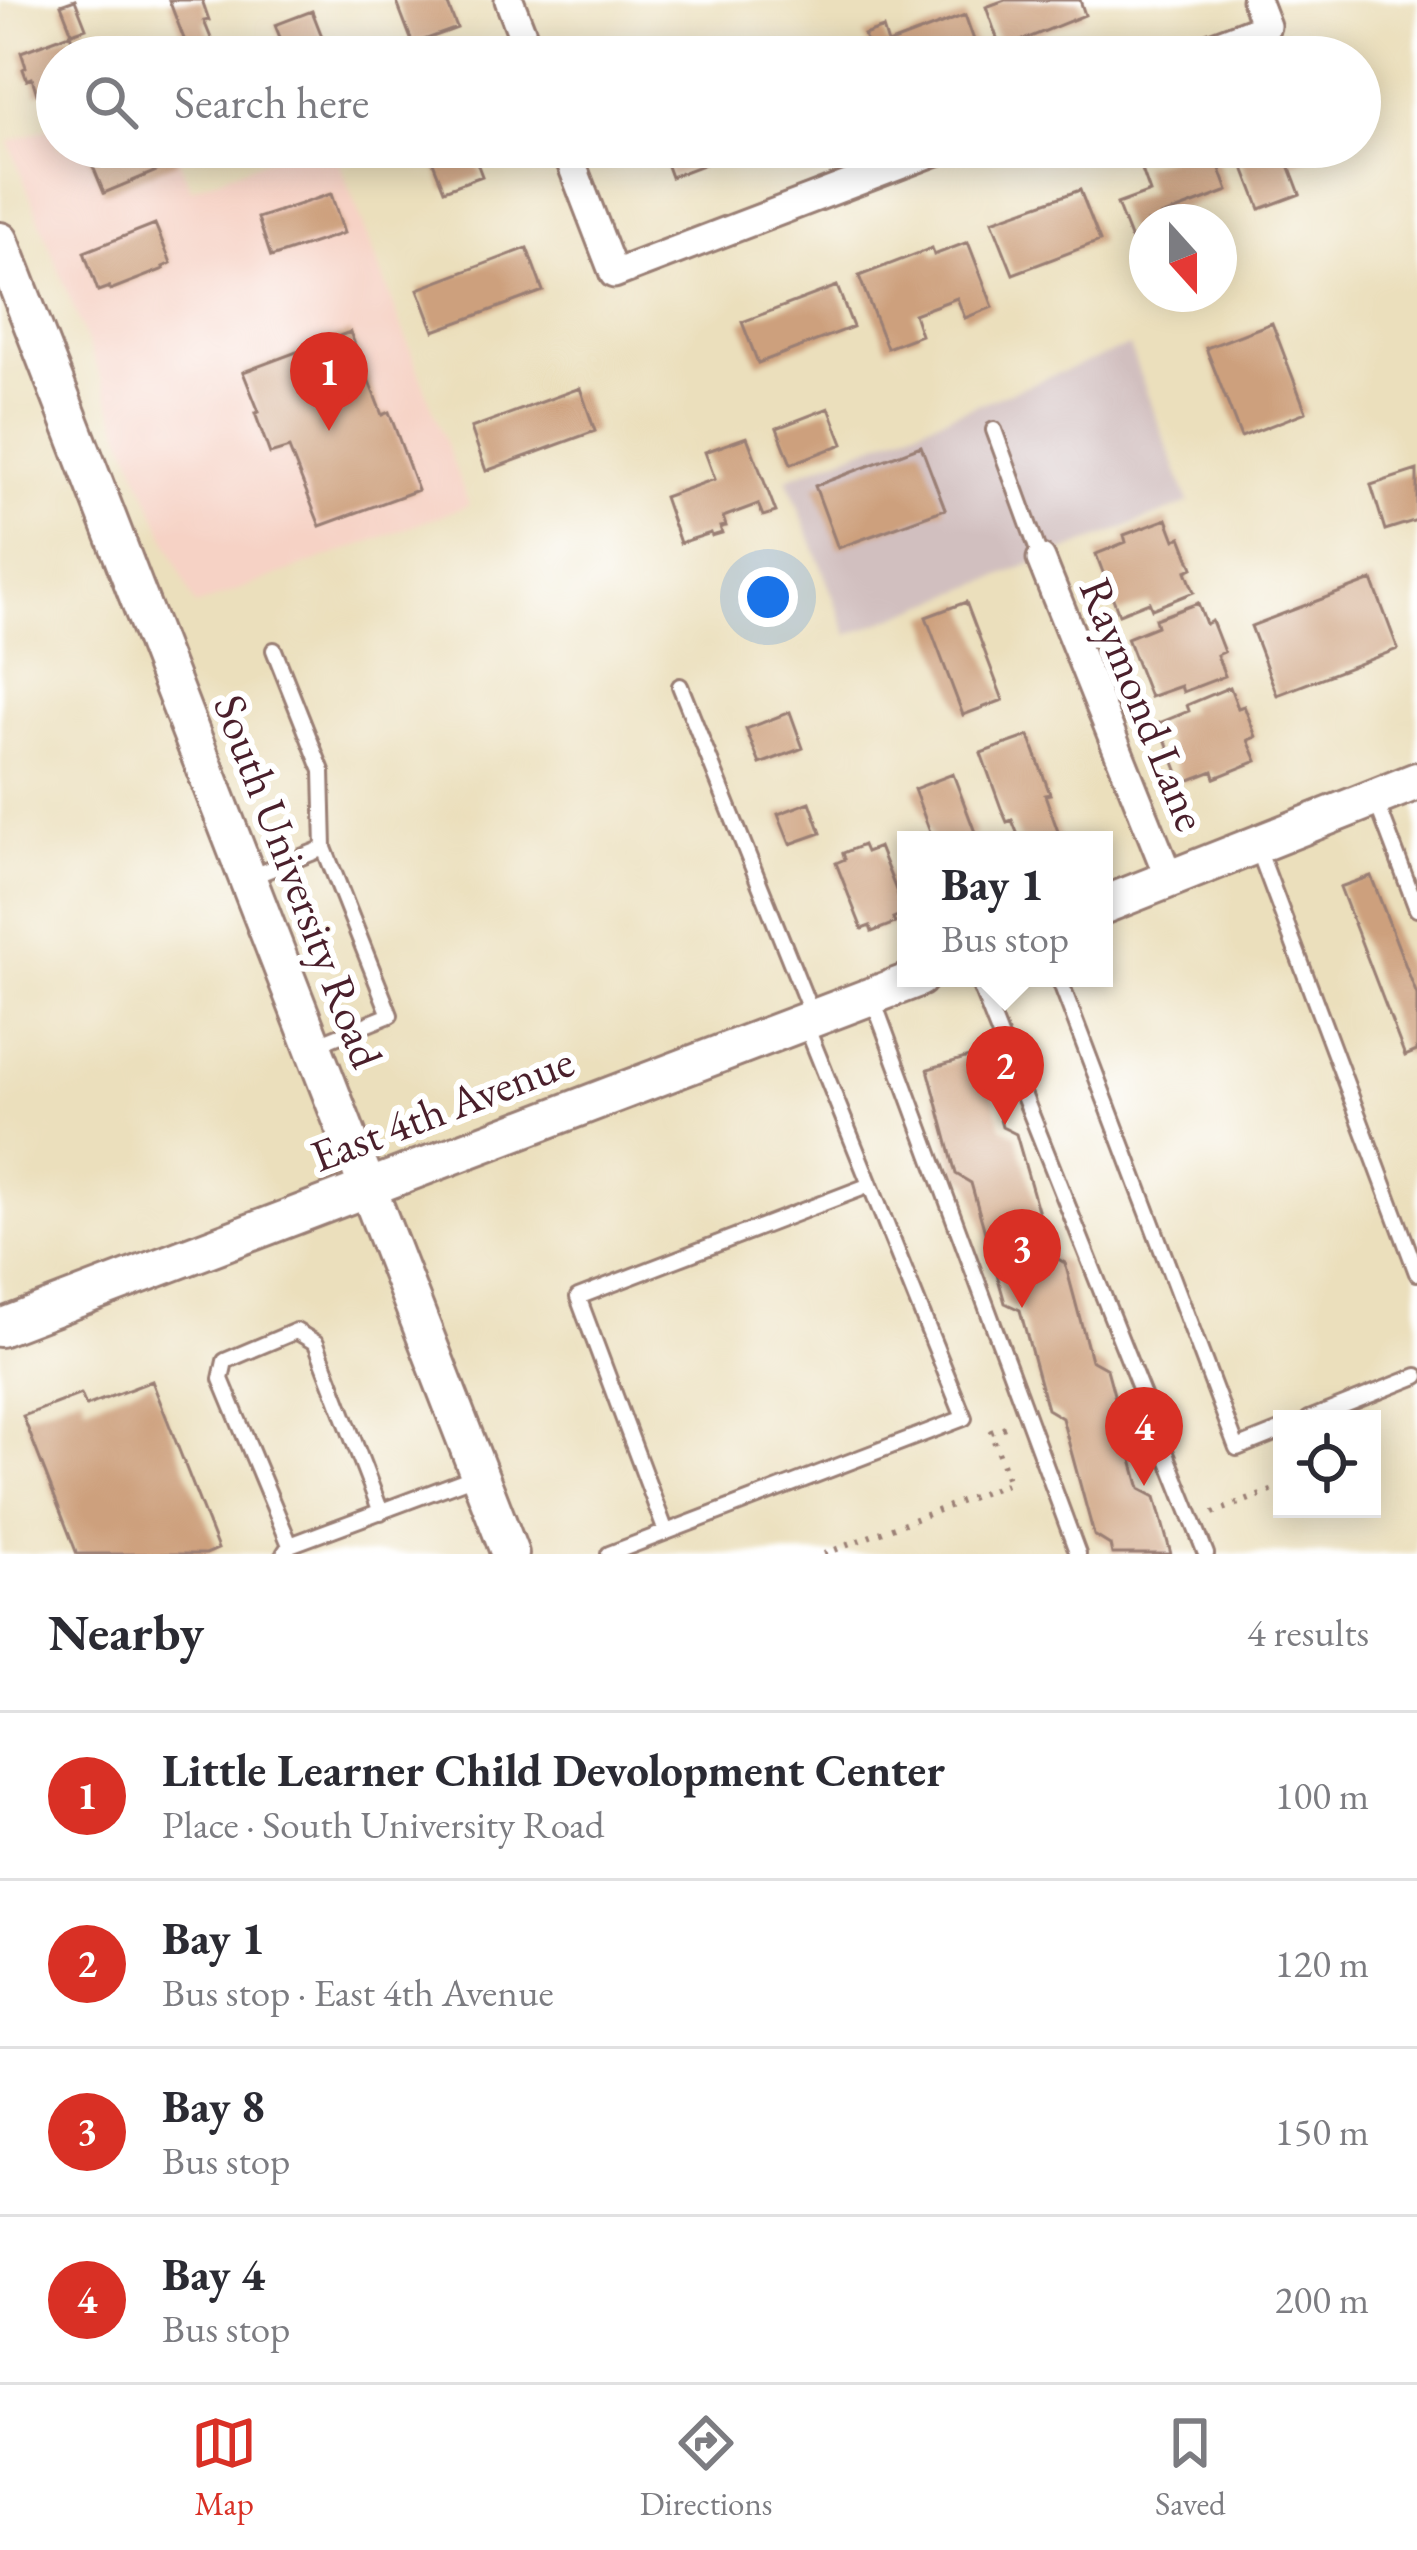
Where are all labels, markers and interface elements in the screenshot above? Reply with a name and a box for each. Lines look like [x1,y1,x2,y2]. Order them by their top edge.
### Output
search box [36,36,1381,168]
icon: search [78,69,144,135]
text: Search here [174,73,369,131]
north arrow [1129,204,1237,312]
pin: 1 [290,332,368,431]
your location [738,567,798,627]
street label: Raymond Lane [1067,569,1221,839]
street label: South University Road [201,686,397,1076]
popup [897,831,1113,987]
text: Bay 1 [941,855,1044,913]
text: Bus stop [941,913,1069,964]
pin: 2 [966,1026,1044,1125]
street label: East 4th Avenue [302,1031,582,1185]
pin: 3 [983,1209,1061,1308]
pin: 4 [1105,1387,1183,1486]
map controls [1273,1410,1381,1518]
button: locate [1273,1410,1381,1518]
text: Nearby [48,1599,204,1665]
text: 4 results [1247,1607,1369,1658]
text: Little Learner Child Devolopment Center [162,1741,945,1799]
text: 1 [77,1770,97,1821]
text: 100 m [1275,1770,1369,1821]
text: Place · South University Road [162,1799,604,1850]
text: Bay 1 [162,1909,265,1967]
text: 2 [77,1938,97,1989]
text: 120 m [1275,1938,1369,1989]
text: Bus stop · East 4th Avenue [162,1967,554,2018]
text: Bay 8 [162,2077,265,2135]
text: 3 [77,2106,97,2157]
text: 150 m [1275,2106,1369,2157]
text: Bus stop [162,2135,290,2186]
text: Bay 4 [162,2245,265,2303]
text: 4 [77,2274,97,2325]
text: 200 m [1275,2274,1369,2325]
text: Bus stop [162,2303,290,2354]
tab: Map [191,2410,257,2525]
tab: Directions [640,2410,773,2525]
tab: Saved [1155,2410,1226,2525]

